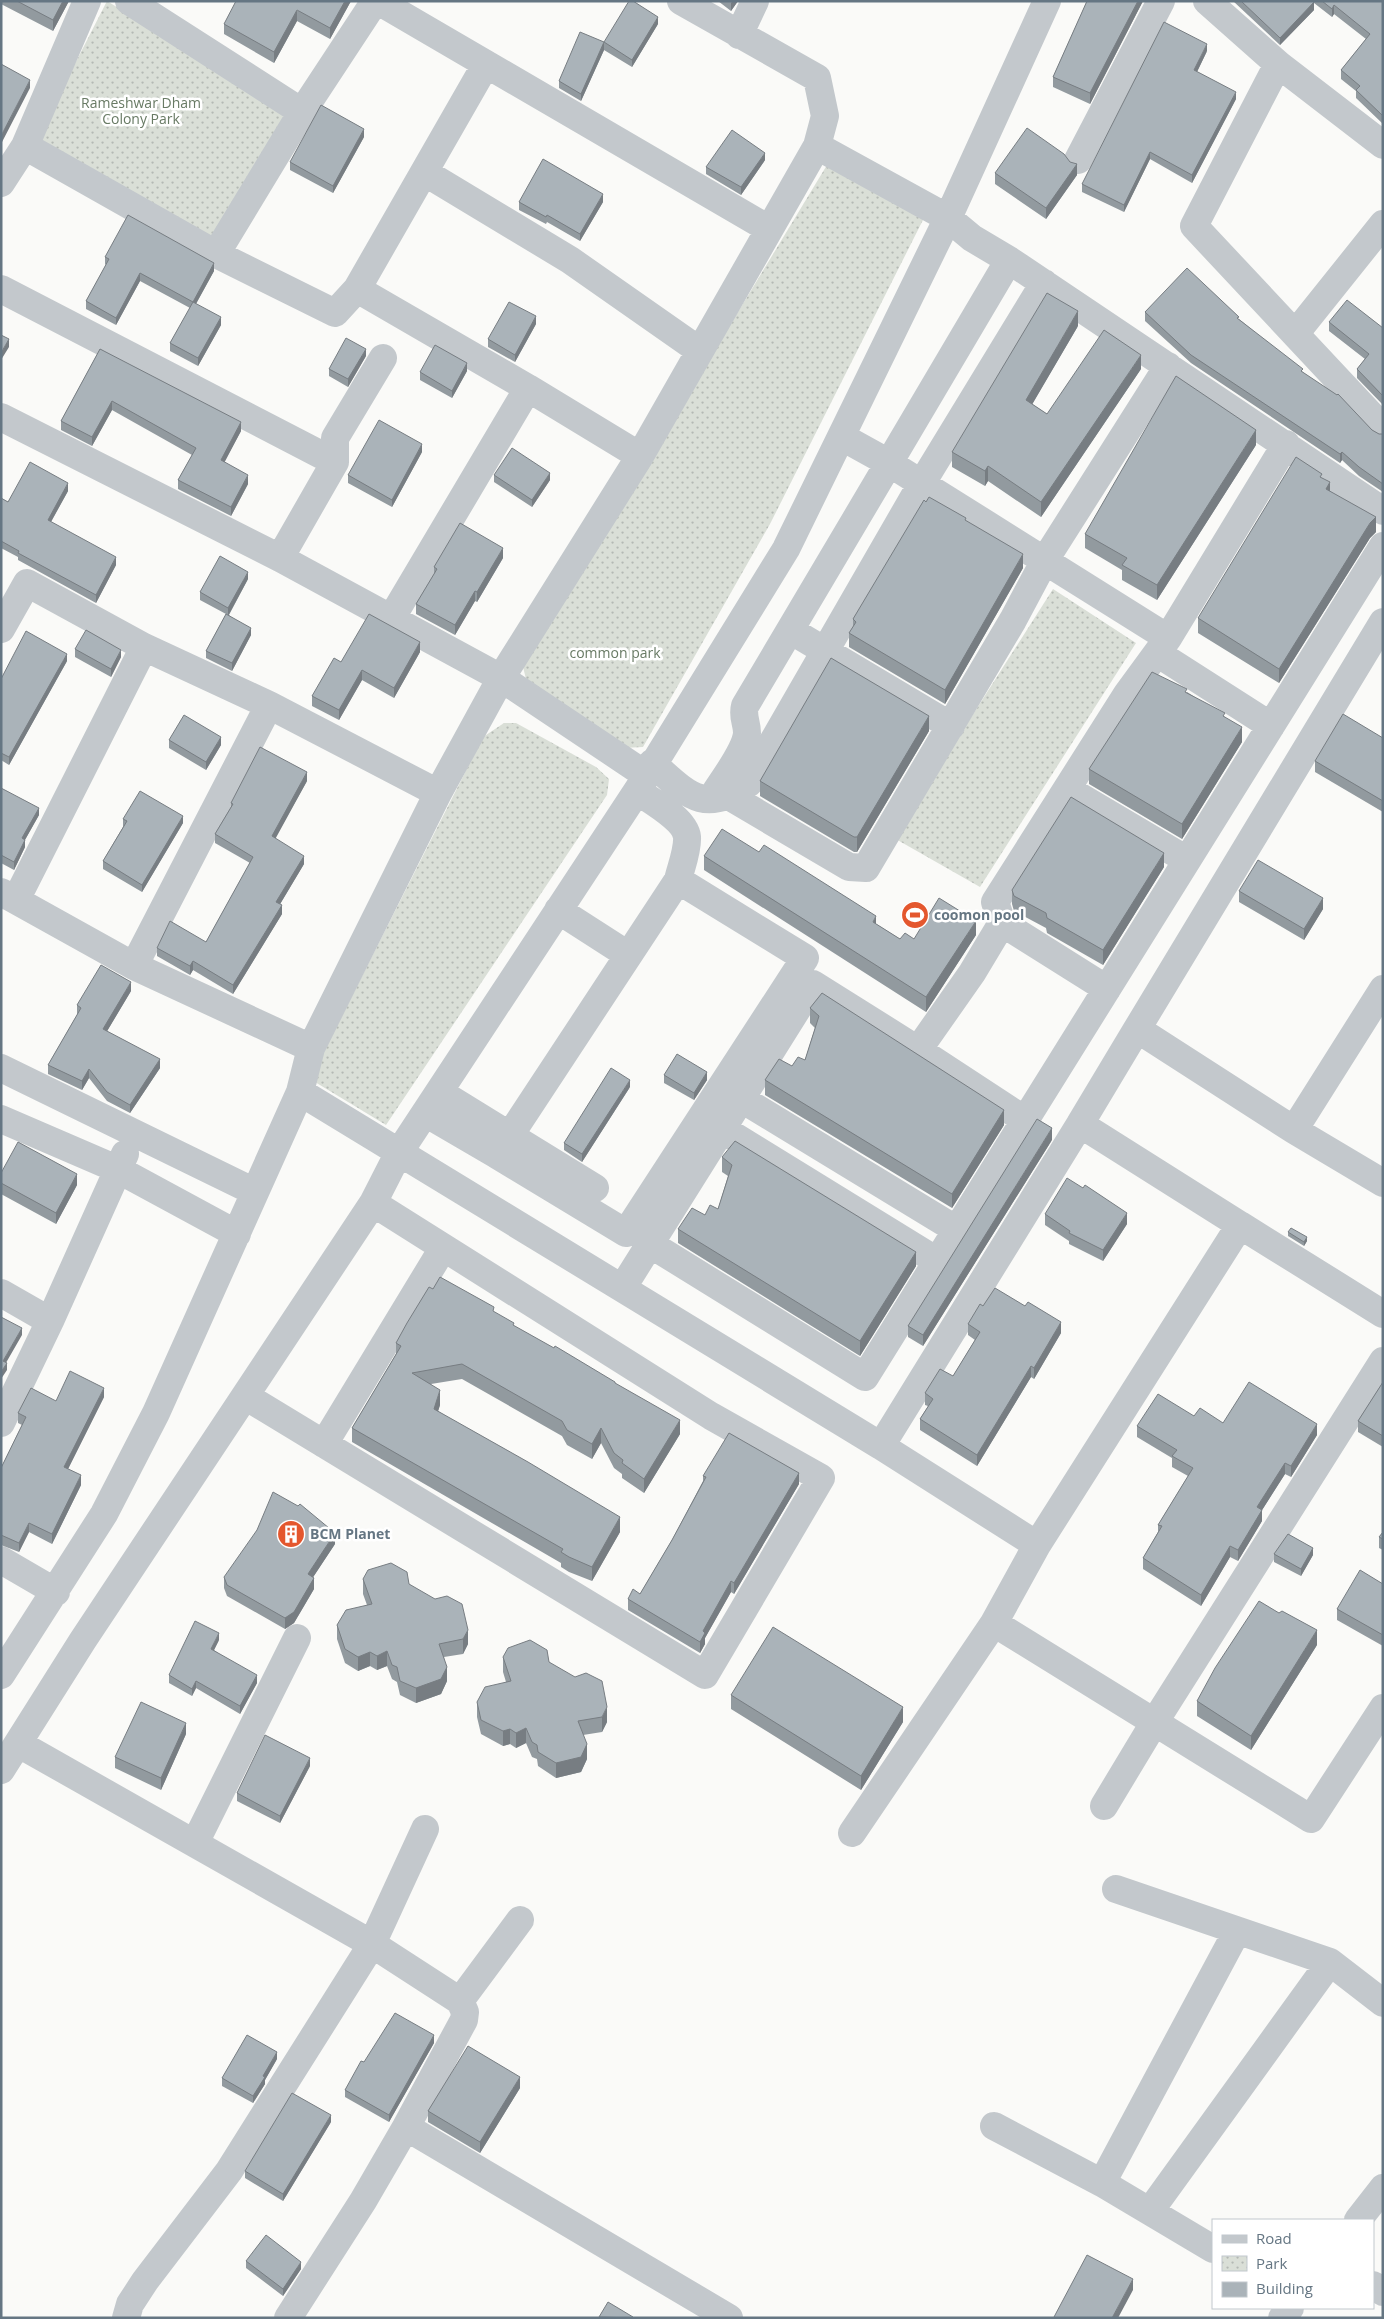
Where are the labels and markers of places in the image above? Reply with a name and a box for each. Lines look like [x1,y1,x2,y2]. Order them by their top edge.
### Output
sports icon: coomon pool [900,900,930,930]
place label: coomon pool [934,905,1024,924]
building icon: BCM Planet [276,1519,306,1549]
place label: BCM Planet [310,1524,390,1543]

